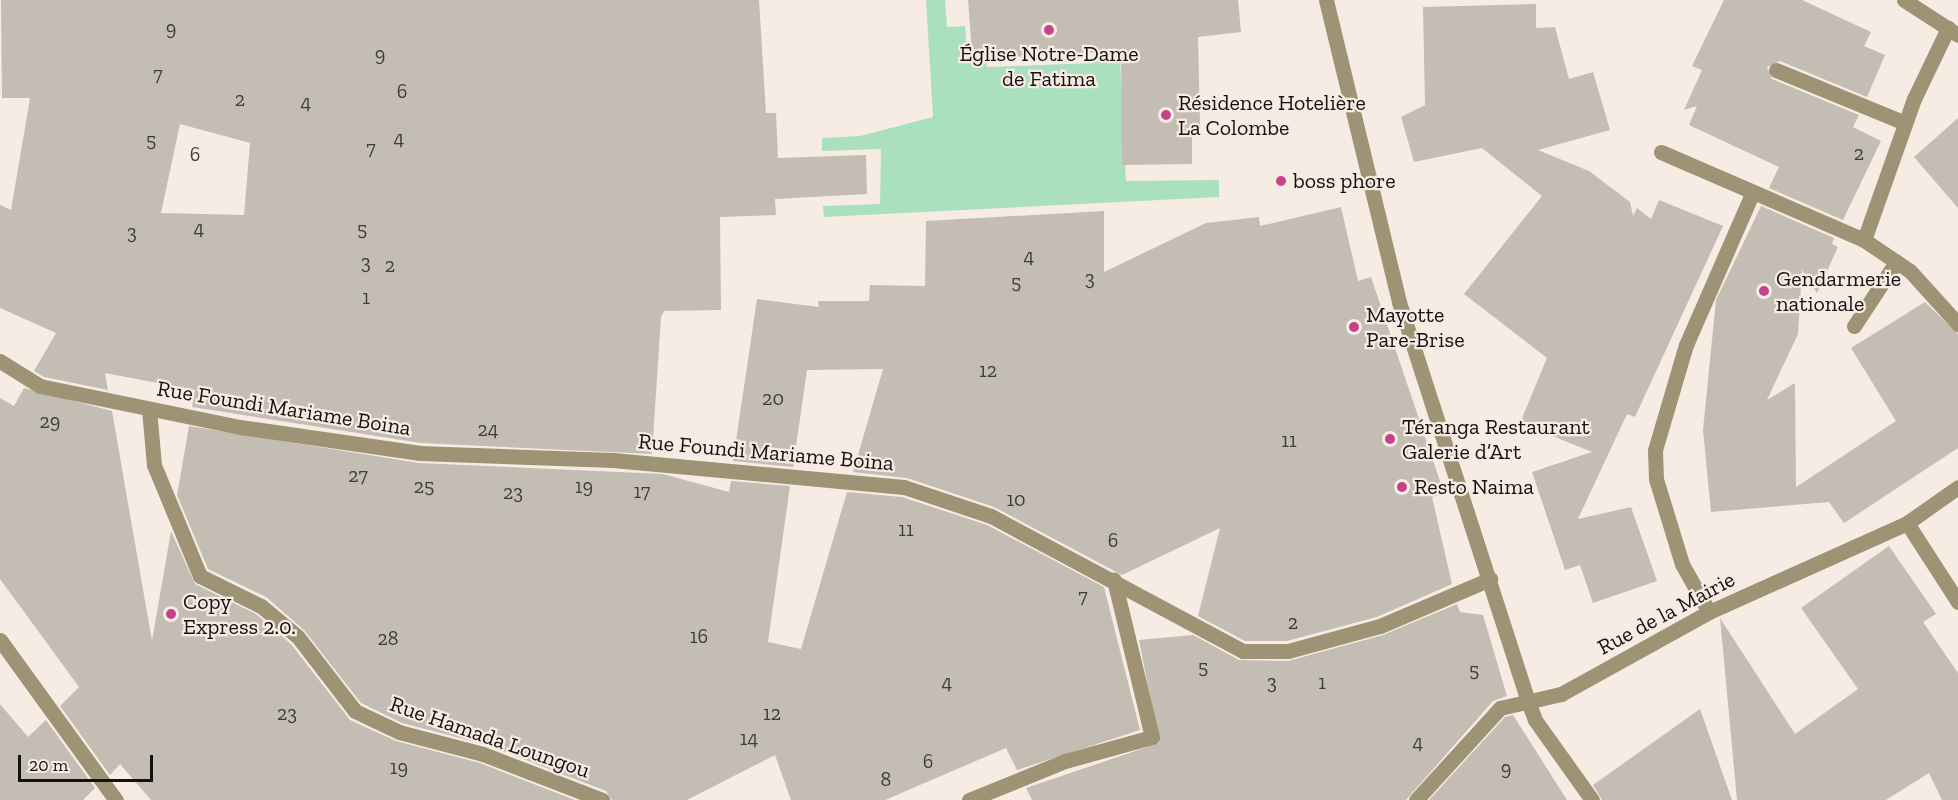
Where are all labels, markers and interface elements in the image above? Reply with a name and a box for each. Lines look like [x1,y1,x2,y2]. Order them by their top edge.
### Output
house number: 9 [166,16,176,40]
marker: Église Notre-Dame de Fatima [1042,23,1056,37]
place label: Église Notre-Dame de Fatima [959,40,1139,92]
house number: 9 [375,42,385,66]
house number: 7 [153,62,163,86]
house number: 6 [397,79,407,103]
house number: 2 [235,87,245,111]
place label: Résidence Hotelière La Colombe [1178,89,1366,140]
house number: 4 [301,90,311,114]
marker: Résidence Hotelière La Colombe [1159,108,1173,122]
house number: 4 [394,126,404,150]
house number: 5 [146,128,156,152]
house number: 7 [366,136,376,160]
house number: 2 [1854,141,1864,165]
house number: 6 [190,142,200,166]
place label: boss phore [1293,168,1396,194]
marker: boss phore [1274,174,1288,188]
house number: 4 [194,216,204,240]
house number: 5 [357,217,367,241]
house number: 3 [127,220,137,244]
house number: 4 [1024,244,1034,268]
house number: 3 [361,250,371,274]
house number: 2 [385,253,395,277]
place label: Gendarmerie nationale [1776,265,1901,316]
house number: 3 [1085,266,1095,290]
house number: 5 [1011,270,1021,294]
marker: Gendarmerie nationale [1757,284,1771,298]
house number: 1 [362,285,370,309]
place label: Mayotte Pare-Brise [1366,301,1464,352]
marker: Mayotte Pare-Brise [1347,320,1361,334]
house number: 12 [979,358,997,382]
street label: Rue Foundi Mariame Boina [155,375,413,441]
house number: 20 [762,386,784,410]
house number: 29 [40,409,60,433]
place label: Téranga Restaurant Galerie d’Art [1402,413,1590,464]
house number: 24 [477,417,499,441]
street label: Rue Foundi Mariame Boina [637,428,895,476]
house number: 11 [1281,428,1297,452]
marker: Téranga Restaurant Galerie d’Art [1383,432,1397,446]
house number: 27 [348,463,368,487]
house number: 25 [414,474,434,498]
house number: 19 [575,474,593,498]
place label: Resto Naima [1414,474,1534,500]
house number: 17 [634,479,650,503]
house number: 23 [503,480,523,504]
marker: Resto Naima [1395,480,1409,494]
house number: 10 [1006,487,1026,511]
house number: 11 [898,517,914,541]
house number: 6 [1108,528,1118,552]
street label: Rue de la Mairie [1593,566,1739,660]
house number: 7 [1078,584,1088,608]
place label: Copy Express 2.0. [183,588,296,640]
marker: Copy Express 2.0. [164,607,178,621]
house number: 2 [1288,610,1298,634]
house number: 16 [690,624,708,648]
house number: 28 [377,626,399,650]
house number: 5 [1198,655,1208,679]
house number: 5 [1469,658,1479,682]
house number: 4 [942,670,952,694]
house number: 3 [1267,670,1277,694]
house number: 1 [1318,670,1326,694]
street label: Rue Hamada Loungou [387,690,593,784]
house number: 23 [277,701,297,725]
house number: 12 [763,701,781,725]
house number: 14 [740,726,758,750]
house number: 4 [1413,730,1423,754]
scale bar [21,743,156,781]
house number: 6 [923,749,933,773]
text: 20 m [29,754,68,776]
house number: 19 [390,755,408,779]
house number: 9 [1501,756,1511,780]
house number: 8 [881,767,891,791]

